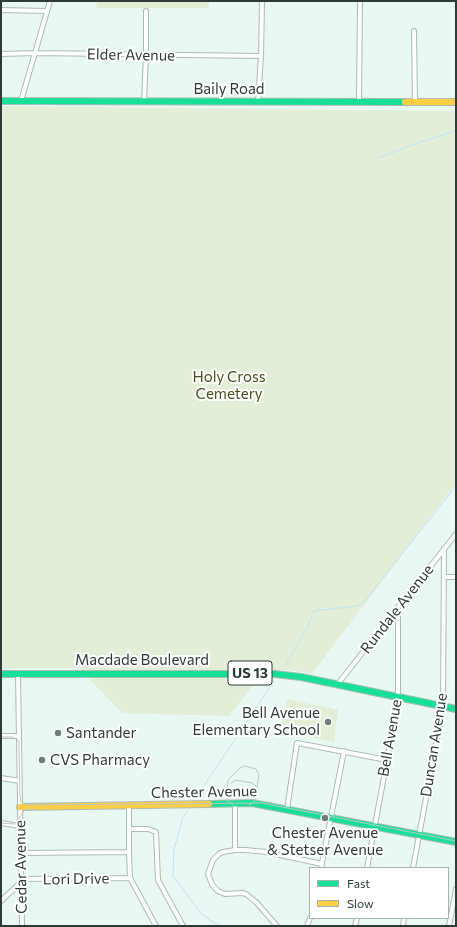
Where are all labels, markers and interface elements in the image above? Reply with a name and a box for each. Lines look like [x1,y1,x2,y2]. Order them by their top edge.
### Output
street label: Elder Avenue [87,45,175,65]
street label: Baily Road [194,80,264,98]
park label: Holy Cross Cemetery [192,368,266,403]
street label: Rundale Avenue [357,561,437,657]
street label: Macdade Boulevard [75,651,209,669]
road number: US 13 [228,661,272,685]
street label: Duncan Avenue [417,692,451,798]
street label: Bell Avenue [374,698,406,778]
place label: Bell Avenue Elementary School [193,704,320,739]
marker: Bell Avenue Elementary School [323,717,333,727]
place label: Santander [66,724,136,742]
marker: Santander [53,728,63,738]
place label: CVS Pharmacy [50,751,150,769]
marker: CVS Pharmacy [37,755,47,765]
street label: Chester Avenue [151,782,257,802]
marker: Chester Avenue & Stetser Avenue [320,813,330,823]
street label: Cedar Avenue [11,820,31,914]
place label: Chester Avenue & Stetser Avenue [267,824,383,859]
legend [309,867,449,919]
street label: Lori Drive [43,869,109,889]
text: Fast [347,876,370,890]
text: Slow [347,896,374,910]

